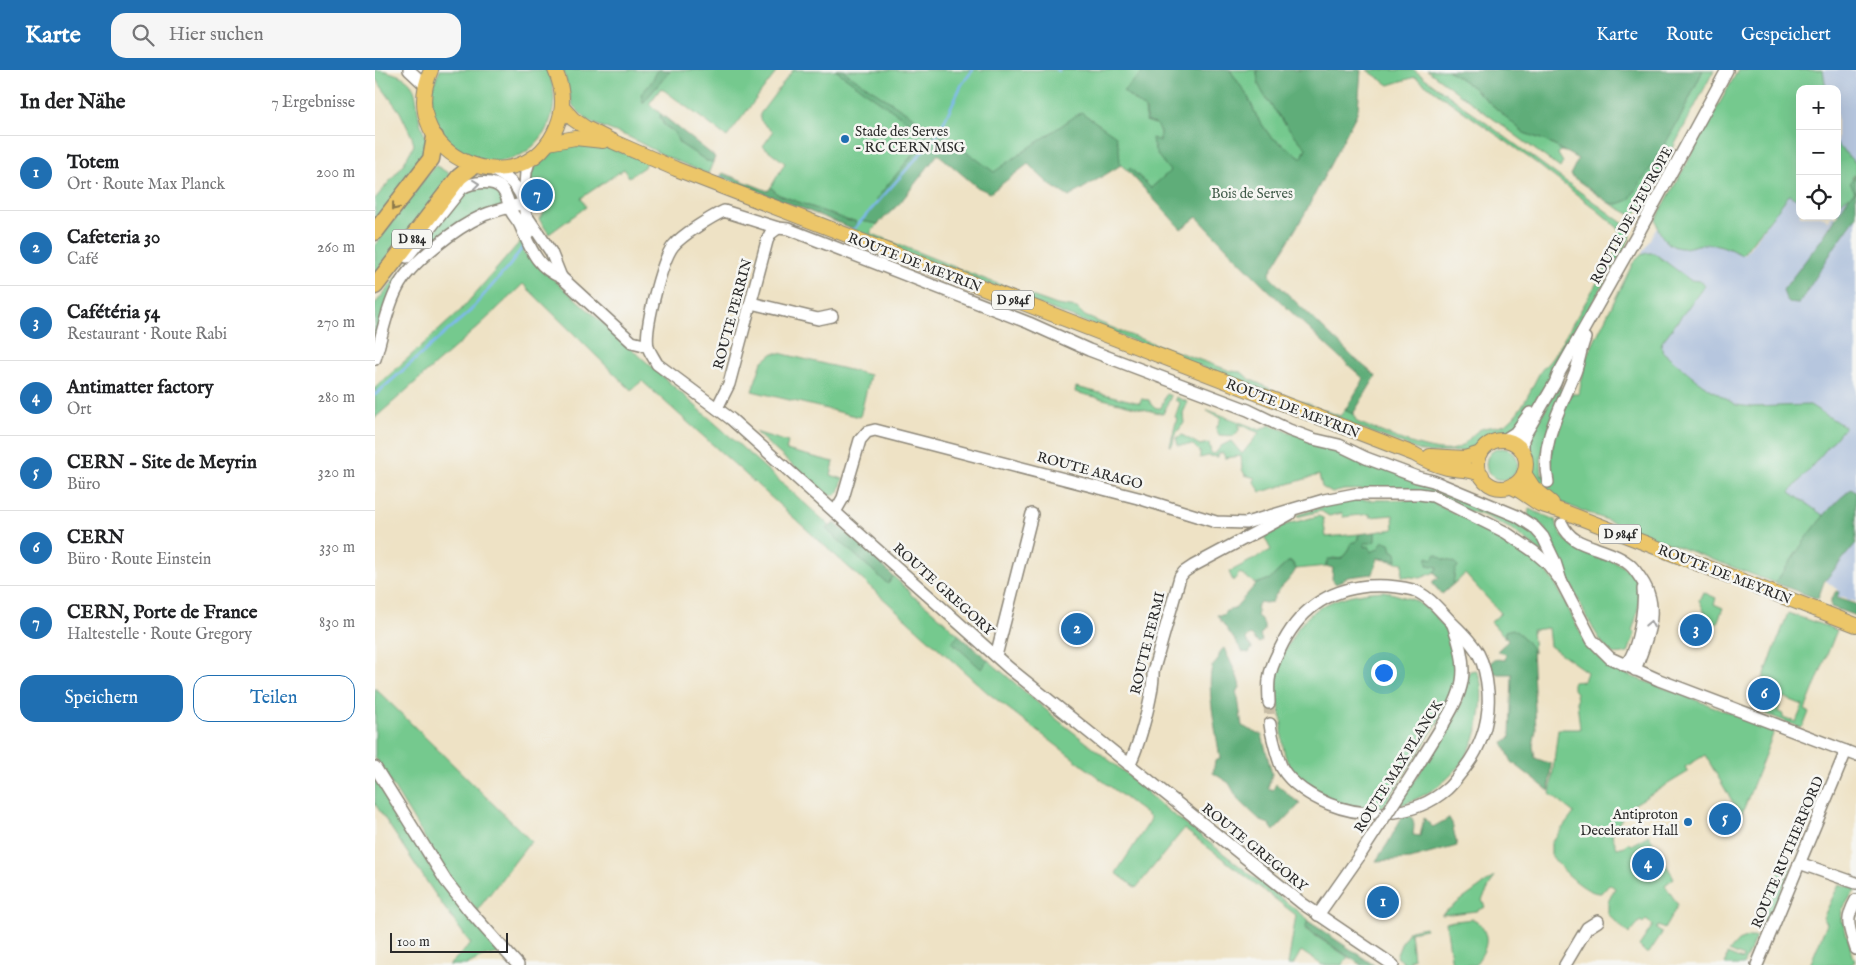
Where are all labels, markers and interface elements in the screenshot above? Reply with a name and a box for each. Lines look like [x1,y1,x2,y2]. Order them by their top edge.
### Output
search box [111,13,461,58]
text: Karte [25,20,81,51]
icon: search [129,21,157,49]
text: Hier suchen [169,23,264,47]
text: Karte [1596,24,1638,47]
text: Route [1666,24,1713,47]
text: Gespeichert [1741,24,1831,47]
map controls [1796,85,1841,220]
button: + [1796,85,1841,130]
text: In der Nähe [20,89,126,116]
text: 7 Ergebnisse [271,93,355,113]
place label: Stade des Serves - RC CERN MSG [855,123,966,157]
button: − [1796,130,1841,175]
marker: Stade des Serves - RC CERN MSG [839,133,851,145]
street label: ROUTE DE L'EUROPE [1587,143,1677,287]
text: Totem [67,151,119,175]
text: 1 [33,163,39,183]
text: 200 m [316,163,355,183]
text: Ort · Route Max Planck [67,175,225,195]
button: locate [1796,175,1841,220]
pin: 7 [521,176,553,214]
one-way arrow [472,179,480,190]
park label: Bois de Serves [1211,185,1293,203]
one-way arrow [392,201,400,210]
text: Cafeteria 30 [67,226,160,250]
street label: ROUTE DE MEYRIN [845,229,984,297]
road number: D 884 [392,230,432,248]
text: 2 [32,238,40,258]
text: 260 m [317,238,355,258]
text: Café [67,250,98,270]
street label: ROUTE PERRIN [710,257,756,372]
road number: D 984f [992,290,1034,310]
text: Cafétéria 54 [67,301,160,325]
text: 3 [33,313,39,333]
text: 270 m [316,313,355,333]
text: Restaurant · Route Rabi [67,325,227,345]
street label: ROUTE DE MEYRIN [1223,375,1362,443]
text: Antimatter factory [67,376,214,400]
text: 4 [32,388,40,408]
text: 280 m [318,388,355,408]
text: Ort [67,400,92,420]
street label: ROUTE ARAGO [1035,448,1145,494]
text: CERN - Site de Meyrin [67,451,257,475]
text: 5 [33,463,39,483]
text: 320 m [318,463,355,483]
text: Büro [67,475,100,495]
road number: D 984f [1599,524,1641,544]
text: CERN [67,526,125,550]
text: 6 [33,538,39,558]
text: 330 m [319,538,355,558]
street label: ROUTE GREGORY [889,539,999,641]
street label: ROUTE DE MEYRIN [1655,541,1794,609]
text: Büro · Route Einstein [67,550,211,570]
street label: ROUTE FERMI [1127,590,1169,696]
text: CERN, Porte de France [67,601,257,625]
pin: 2 [1061,610,1093,648]
pin: 3 [1680,611,1712,649]
text: 7 [32,613,40,633]
text: 830 m [319,613,355,633]
one-way arrow [1645,620,1655,629]
text: Haltestelle · Route Gregory [67,625,252,645]
your location [1371,660,1397,686]
button: Speichern [20,675,183,722]
button: Teilen [193,675,355,722]
pin: 6 [1748,675,1780,713]
street label: ROUTE MAX PLANCK [1351,696,1448,836]
street label: ROUTE RUTHERFORD [1748,774,1828,931]
street label: ROUTE GREGORY [1198,800,1312,897]
pin: 5 [1709,800,1741,838]
place label: Antiproton Decelerator Hall [1580,806,1679,840]
marker: Antiproton Decelerator Hall [1682,816,1694,828]
pin: 4 [1632,845,1664,883]
pin: 1 [1367,883,1399,921]
scale bar [390,930,507,953]
text: 100 m [397,933,430,951]

